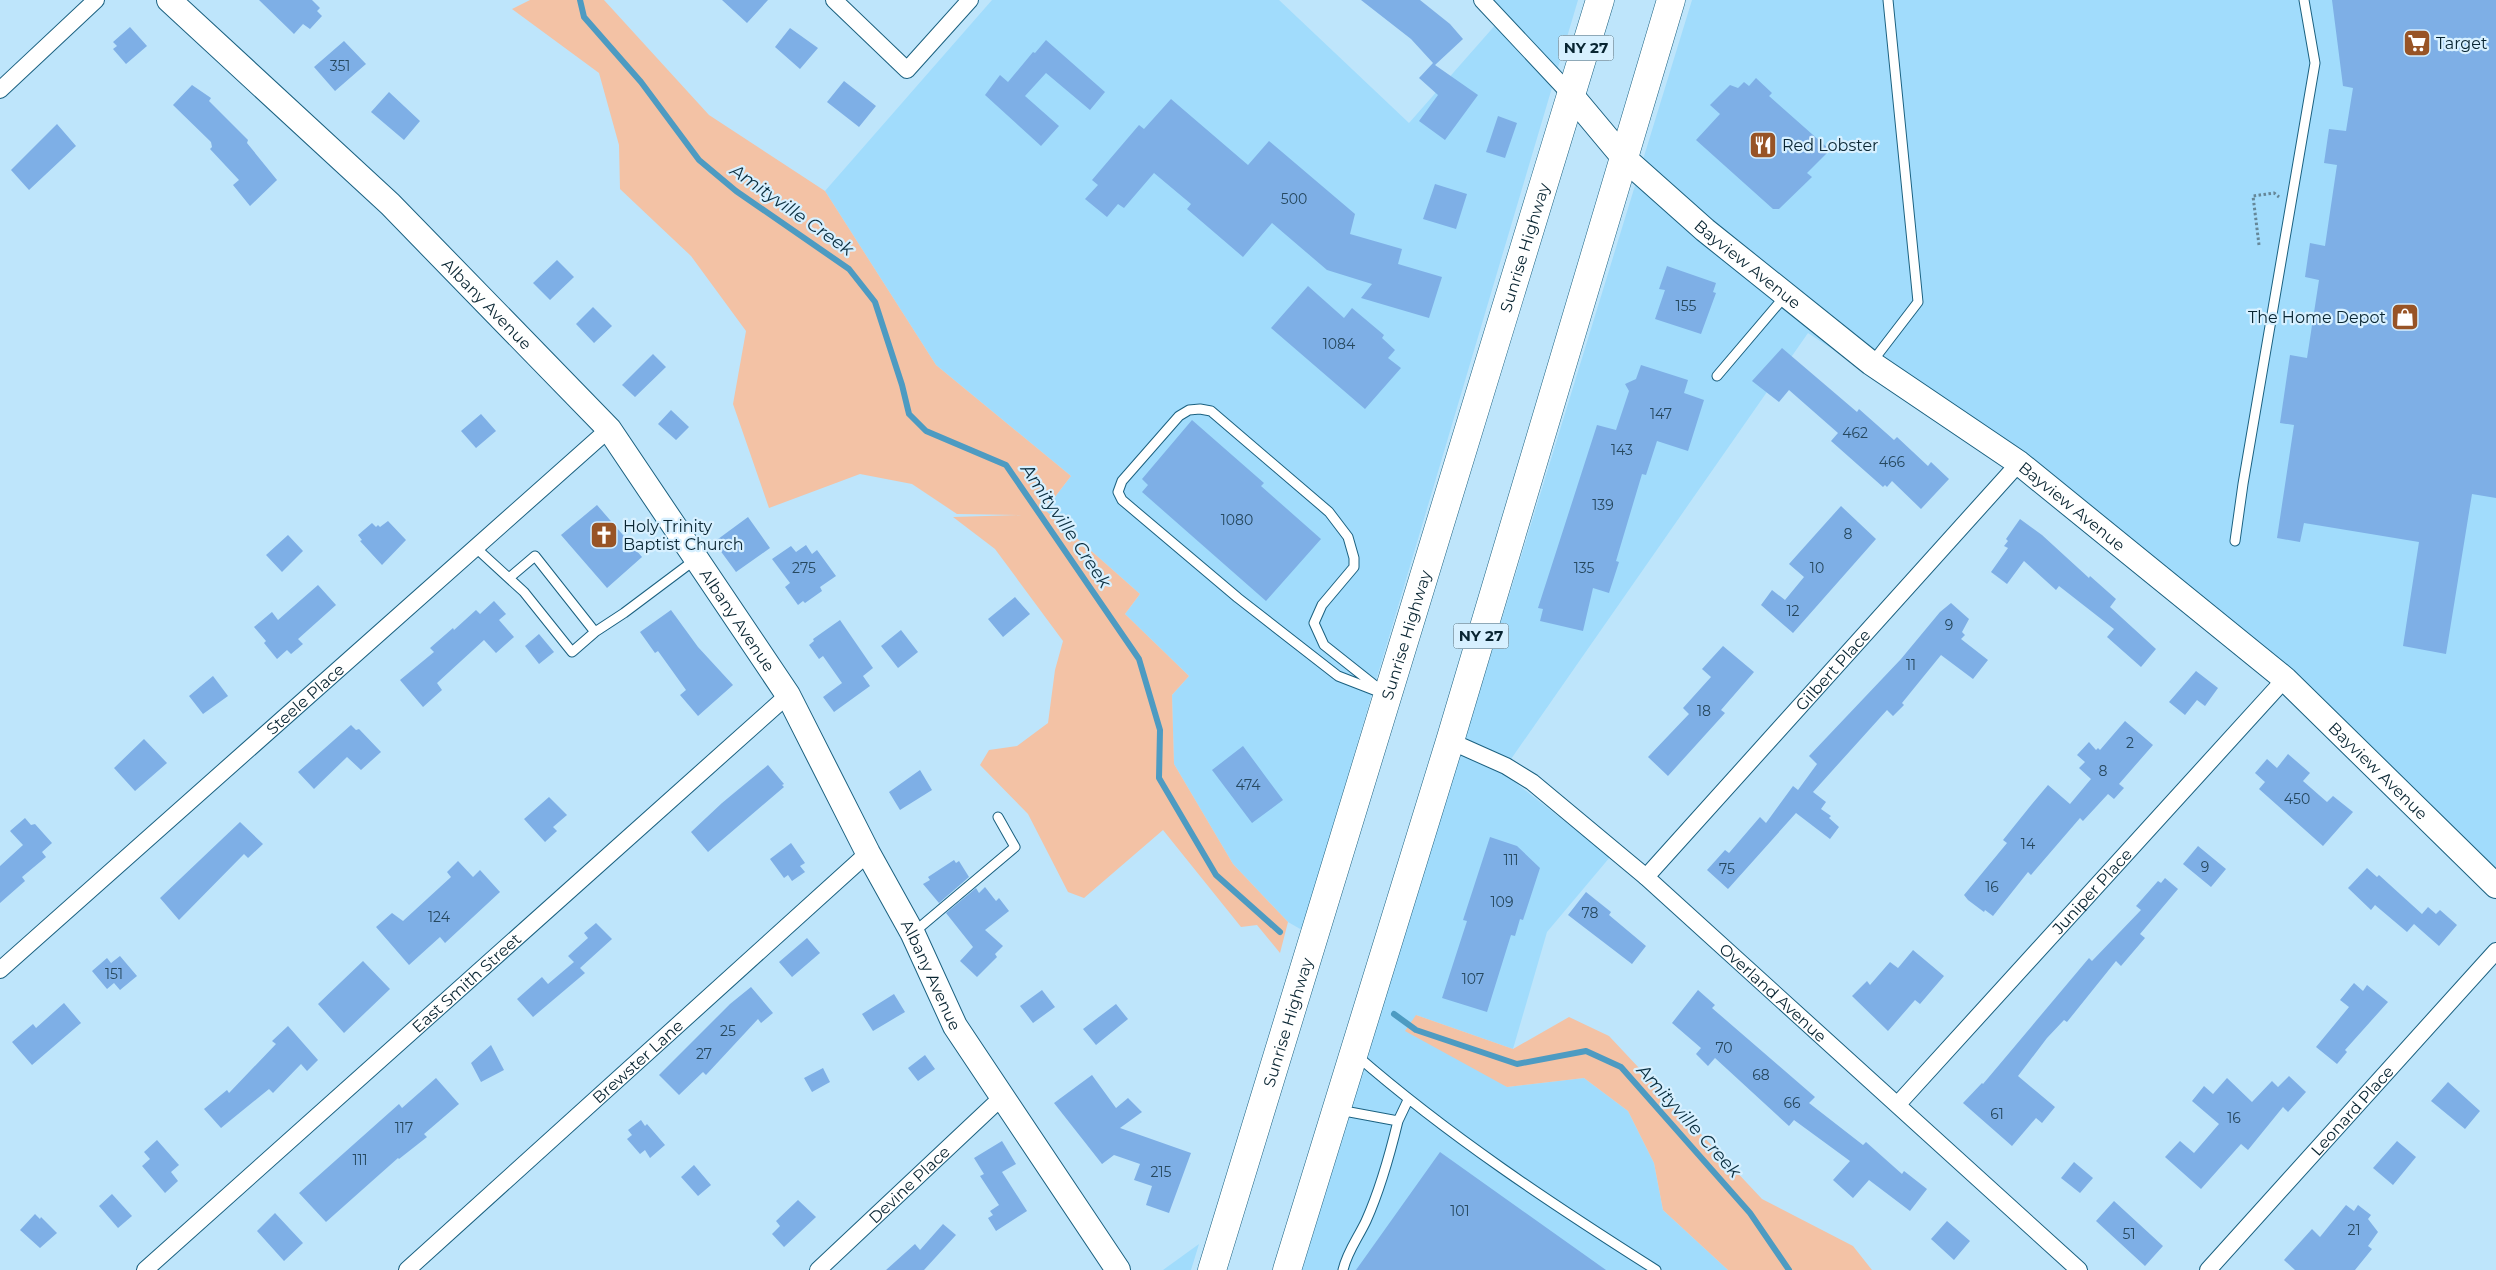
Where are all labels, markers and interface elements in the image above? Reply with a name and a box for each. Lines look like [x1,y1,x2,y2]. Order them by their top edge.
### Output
supermarket icon: Target [2402,28,2432,58]
place label: Target [2436,34,2488,53]
road number: NY 27 [1558,36,1614,60]
house number: 351 [330,57,350,75]
restaurant icon: Red Lobster [1748,130,1778,160]
place label: Red Lobster [1782,136,1879,155]
water label: Amityville Creek [725,159,859,261]
street label: Sunrise Highway [1496,181,1554,315]
house number: 500 [1281,190,1307,208]
street label: Bayview Avenue [1690,216,1804,313]
street label: Albany Avenue [438,255,535,354]
house number: 155 [1676,297,1696,315]
shop icon: The Home Depot [2390,302,2420,332]
place label: The Home Depot [2248,308,2387,327]
house number: 1084 [1323,335,1356,353]
house number: 147 [1650,405,1672,423]
house number: 462 [1842,424,1868,442]
house number: 143 [1611,441,1633,459]
house number: 466 [1879,453,1906,471]
street label: Bayview Avenue [2015,458,2129,555]
water label: Amityville Creek [1016,459,1117,594]
house number: 139 [1592,496,1614,514]
house number: 1080 [1221,511,1253,529]
place label: Holy Trinity Baptist Church [623,517,743,554]
church icon: Holy Trinity Baptist Church [589,520,619,550]
house number: 8 [1844,525,1853,543]
house number: 275 [792,559,816,577]
house number: 135 [1574,559,1594,577]
house number: 10 [1810,559,1824,577]
street label: Albany Avenue [696,565,778,675]
street label: Sunrise Highway [1378,568,1435,702]
house number: 12 [1786,602,1800,620]
house number: 9 [1945,616,1953,634]
road number: NY 27 [1454,624,1508,648]
street label: Gilbert Place [1792,626,1875,715]
house number: 11 [1906,656,1916,674]
street label: Steele Place [263,660,348,739]
house number: 18 [1697,702,1711,720]
street label: Bayview Avenue [2325,718,2431,824]
house number: 2 [2126,734,2134,752]
house number: 8 [2099,762,2108,780]
house number: 474 [1235,776,1261,794]
house number: 450 [2284,790,2310,808]
house number: 14 [2021,835,2036,853]
street label: Juniper Place [2048,845,2136,939]
house number: 111 [1503,851,1519,869]
house number: 9 [2201,858,2209,876]
house number: 75 [1719,860,1735,878]
house number: 16 [1985,878,1999,896]
house number: 109 [1491,893,1513,911]
house number: 78 [1582,904,1599,922]
house number: 124 [428,908,451,926]
street label: Albany Avenue [897,916,965,1034]
street label: East Smith Street [408,929,525,1037]
street label: Overland Avenue [1715,939,1830,1046]
street label: Sunrise Highway [1259,955,1317,1089]
house number: 151 [105,965,123,983]
house number: 107 [1462,970,1484,988]
street label: Brewster Lane [589,1016,687,1108]
house number: 25 [720,1022,736,1040]
house number: 70 [1715,1039,1733,1057]
house number: 27 [696,1045,712,1063]
water label: Amityville Creek [1631,1059,1747,1183]
street label: Leonard Place [2307,1062,2398,1160]
house number: 68 [1752,1066,1770,1084]
house number: 66 [1783,1094,1801,1112]
house number: 61 [1990,1105,2004,1123]
house number: 16 [2227,1109,2241,1127]
house number: 117 [395,1119,413,1137]
street label: Devine Place [865,1142,954,1227]
house number: 111 [352,1151,368,1169]
house number: 215 [1151,1163,1172,1181]
house number: 101 [1450,1202,1470,1220]
house number: 21 [2347,1221,2361,1239]
house number: 51 [2123,1225,2135,1243]

